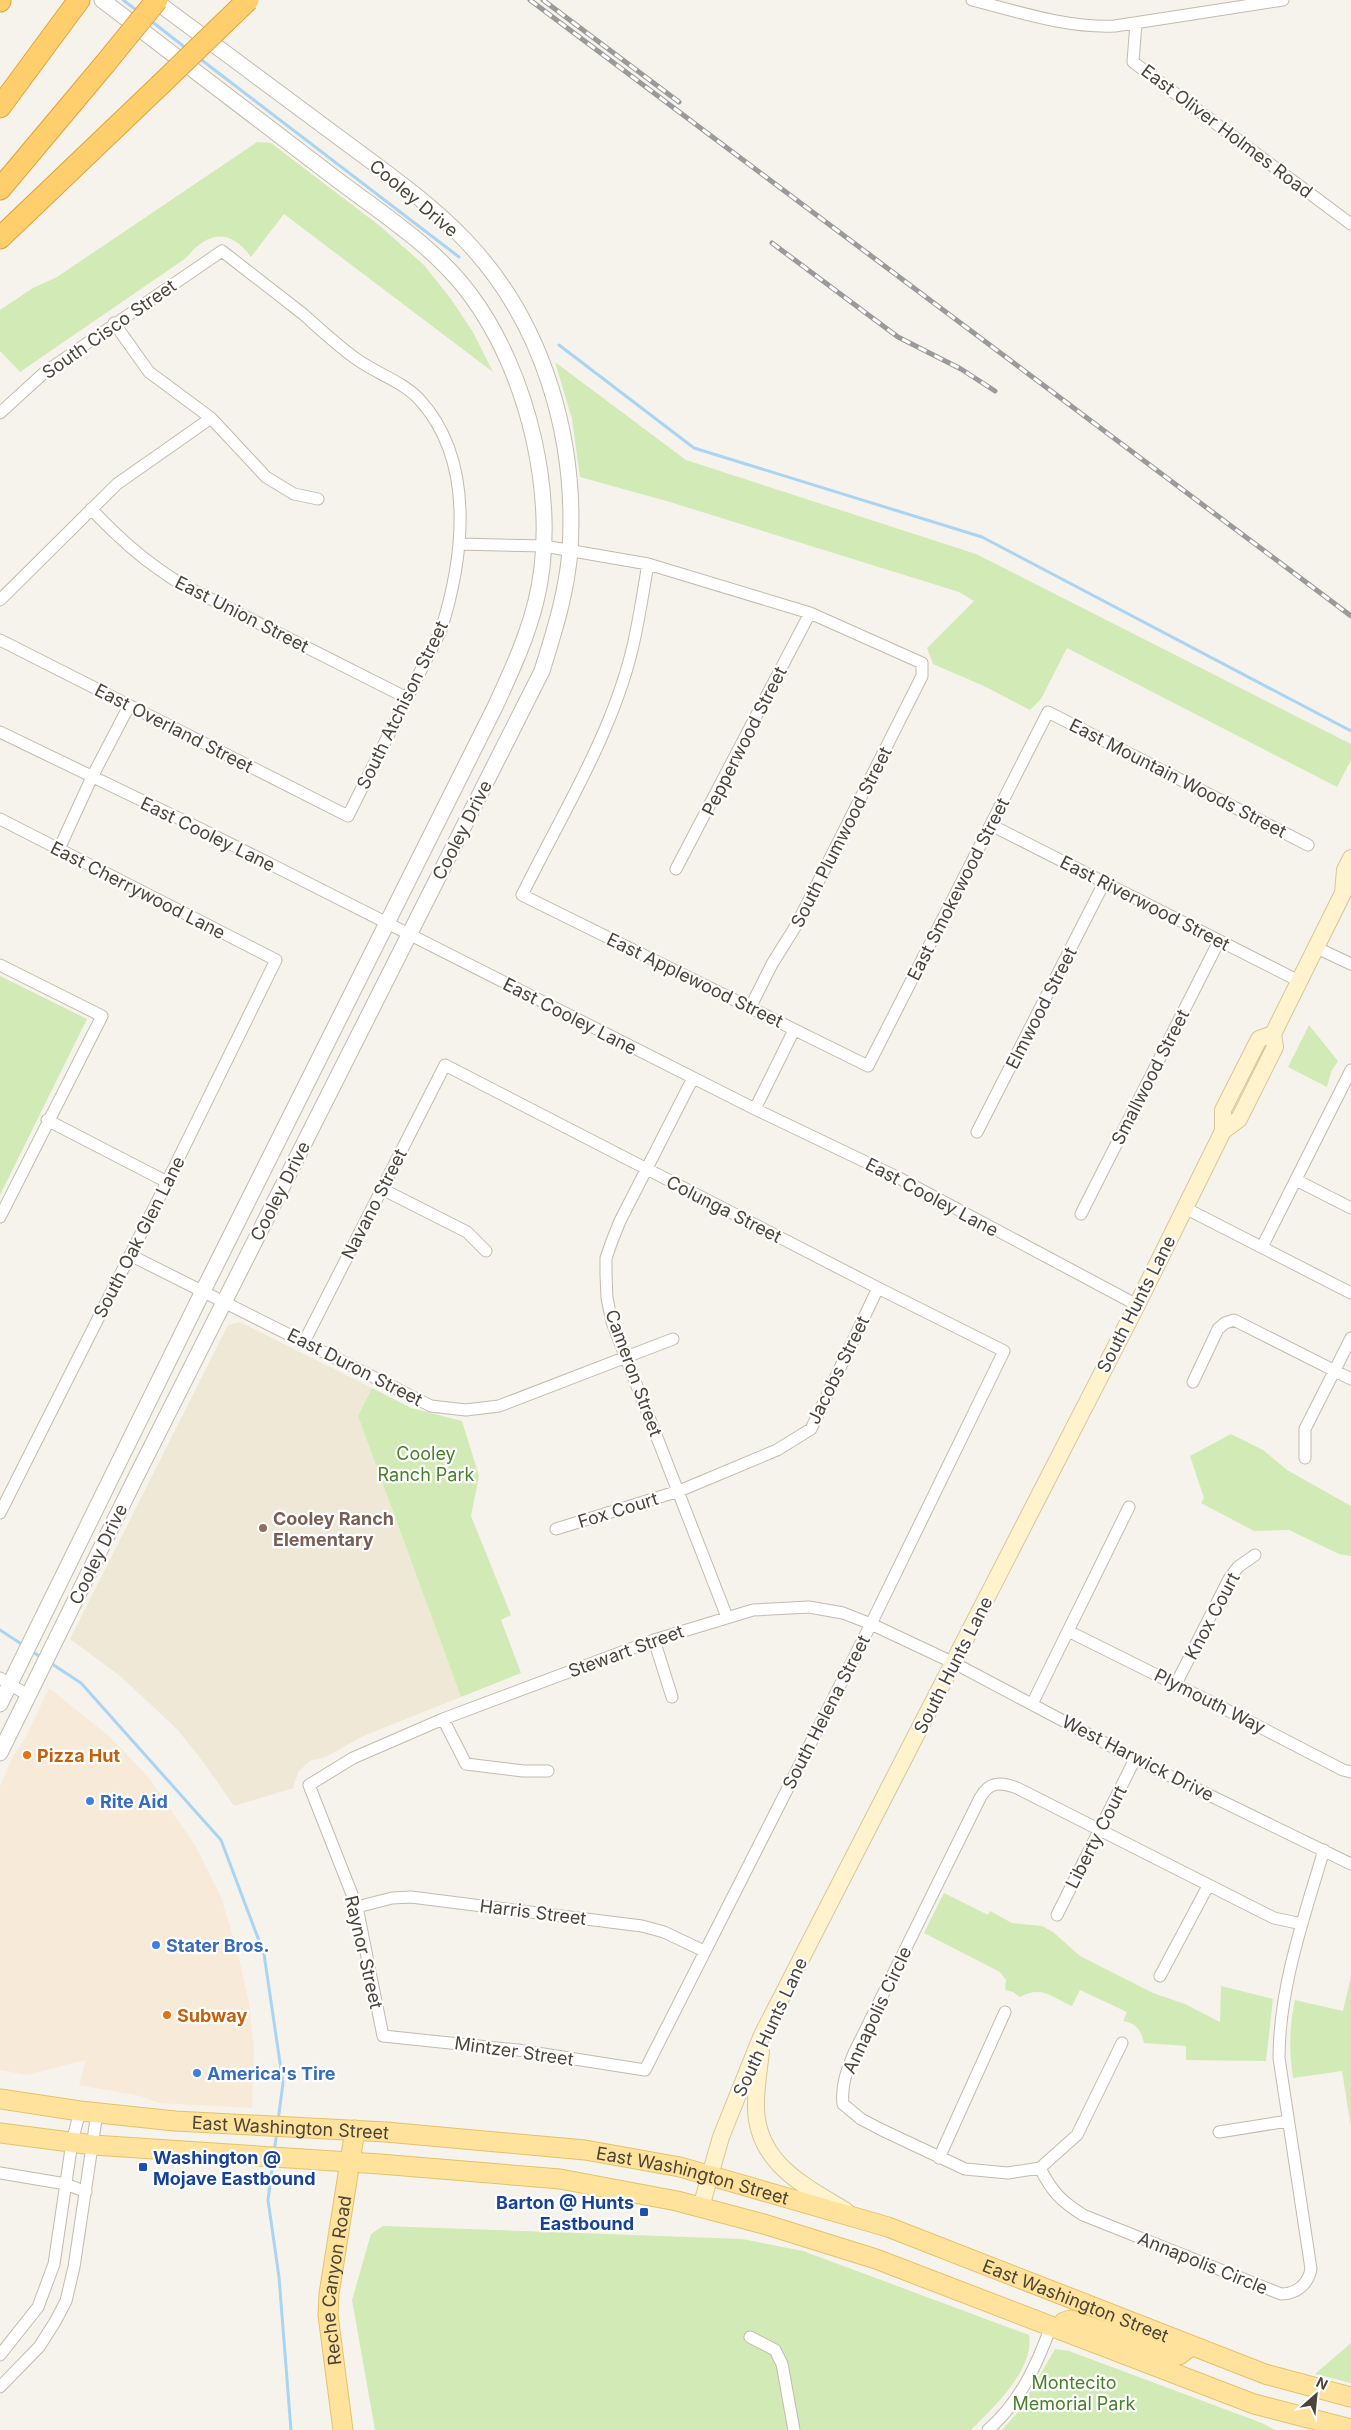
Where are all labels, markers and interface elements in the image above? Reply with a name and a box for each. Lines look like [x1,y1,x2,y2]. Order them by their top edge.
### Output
street label: East Oliver Holmes Road [1137,60,1317,202]
street label: Cooley Drive [365,155,463,241]
street label: South Cisco Street [38,275,180,383]
street label: East Union Street [172,571,312,657]
street label: South Atchison Street [352,617,452,792]
street label: Pepperwood Street [697,663,791,819]
street label: East Overland Street [92,679,257,777]
street label: East Mountain Woods Street [1066,714,1290,842]
street label: South Plumwood Street [786,743,896,931]
street label: Cooley Drive [428,777,496,883]
street label: East Cooley Lane [137,792,279,876]
street label: East Smokewood Street [903,794,1013,984]
street label: East Cherrywood Lane [47,837,229,943]
street label: East Riverwood Street [1057,851,1233,955]
street label: East Applewood Street [604,928,787,1032]
street label: Elmwood Street [1001,944,1081,1072]
street label: East Cooley Lane [500,973,640,1059]
street label: Smallwood Street [1107,1006,1193,1148]
street label: Cooley Drive [246,1138,314,1244]
street label: Navano Street [337,1145,411,1263]
street label: South Oak Glen Lane [89,1153,189,1321]
street label: East Cooley Lane [862,1153,1002,1241]
street label: Colunga Street [663,1171,785,1247]
street label: South Hunts Lane [1092,1232,1180,1376]
street label: Cameron Street [601,1307,667,1439]
street label: Jacobs Street [803,1312,873,1428]
street label: East Duron Street [284,1324,426,1410]
park label: Cooley Ranch Park [378,1443,474,1485]
street label: Fox Court [575,1488,661,1532]
street label: Cooley Drive [65,1500,131,1608]
place label: Cooley Ranch Elementary [273,1508,394,1550]
marker: Cooley Ranch Elementary [257,1522,269,1534]
street label: Knox Court [1180,1569,1244,1663]
street label: South Hunts Lane [909,1593,997,1737]
street label: Stewart Street [566,1620,687,1682]
street label: South Helena Street [778,1631,874,1792]
street label: Plymouth Way [1151,1664,1269,1738]
street label: West Harwick Drive [1059,1711,1217,1805]
place label: Pizza Hut [37,1745,121,1766]
marker: Pizza Hut [21,1749,33,1761]
street label: Liberty Court [1061,1782,1131,1892]
place label: Rite Aid [100,1791,168,1812]
marker: Rite Aid [84,1795,96,1807]
street label: Raynor Street [341,1893,387,2011]
street label: Harris Street [478,1895,588,1929]
place label: Stater Bros. [166,1935,270,1956]
marker: Stater Bros. [150,1939,162,1951]
street label: Annapolis Circle [838,1943,916,2077]
street label: South Hunts Lane [729,1954,811,2100]
place label: Subway [177,2005,247,2026]
marker: Subway [161,2009,173,2021]
street label: Mintzer Street [453,2032,575,2070]
place label: America's Tire [207,2063,336,2084]
marker: America's Tire [191,2067,203,2079]
street label: East Washington Street [191,2111,390,2143]
street label: East Washington Street [595,2142,791,2208]
place label: Washington @ Mojave Eastbound [153,2147,316,2189]
marker: Washington @ Mojave Eastbound [137,2161,149,2173]
place label: Barton @ Hunts Eastbound [496,2192,634,2234]
street label: Reche Canyon Road [317,2194,355,2367]
marker: Barton @ Hunts Eastbound [638,2206,650,2218]
street label: Annapolis Circle [1135,2227,1271,2299]
street label: East Washington Street [980,2255,1172,2346]
north arrow [1291,2370,1341,2420]
park label: Montecito Memorial Park [1013,2372,1136,2414]
text: N [1314,2373,1331,2393]

